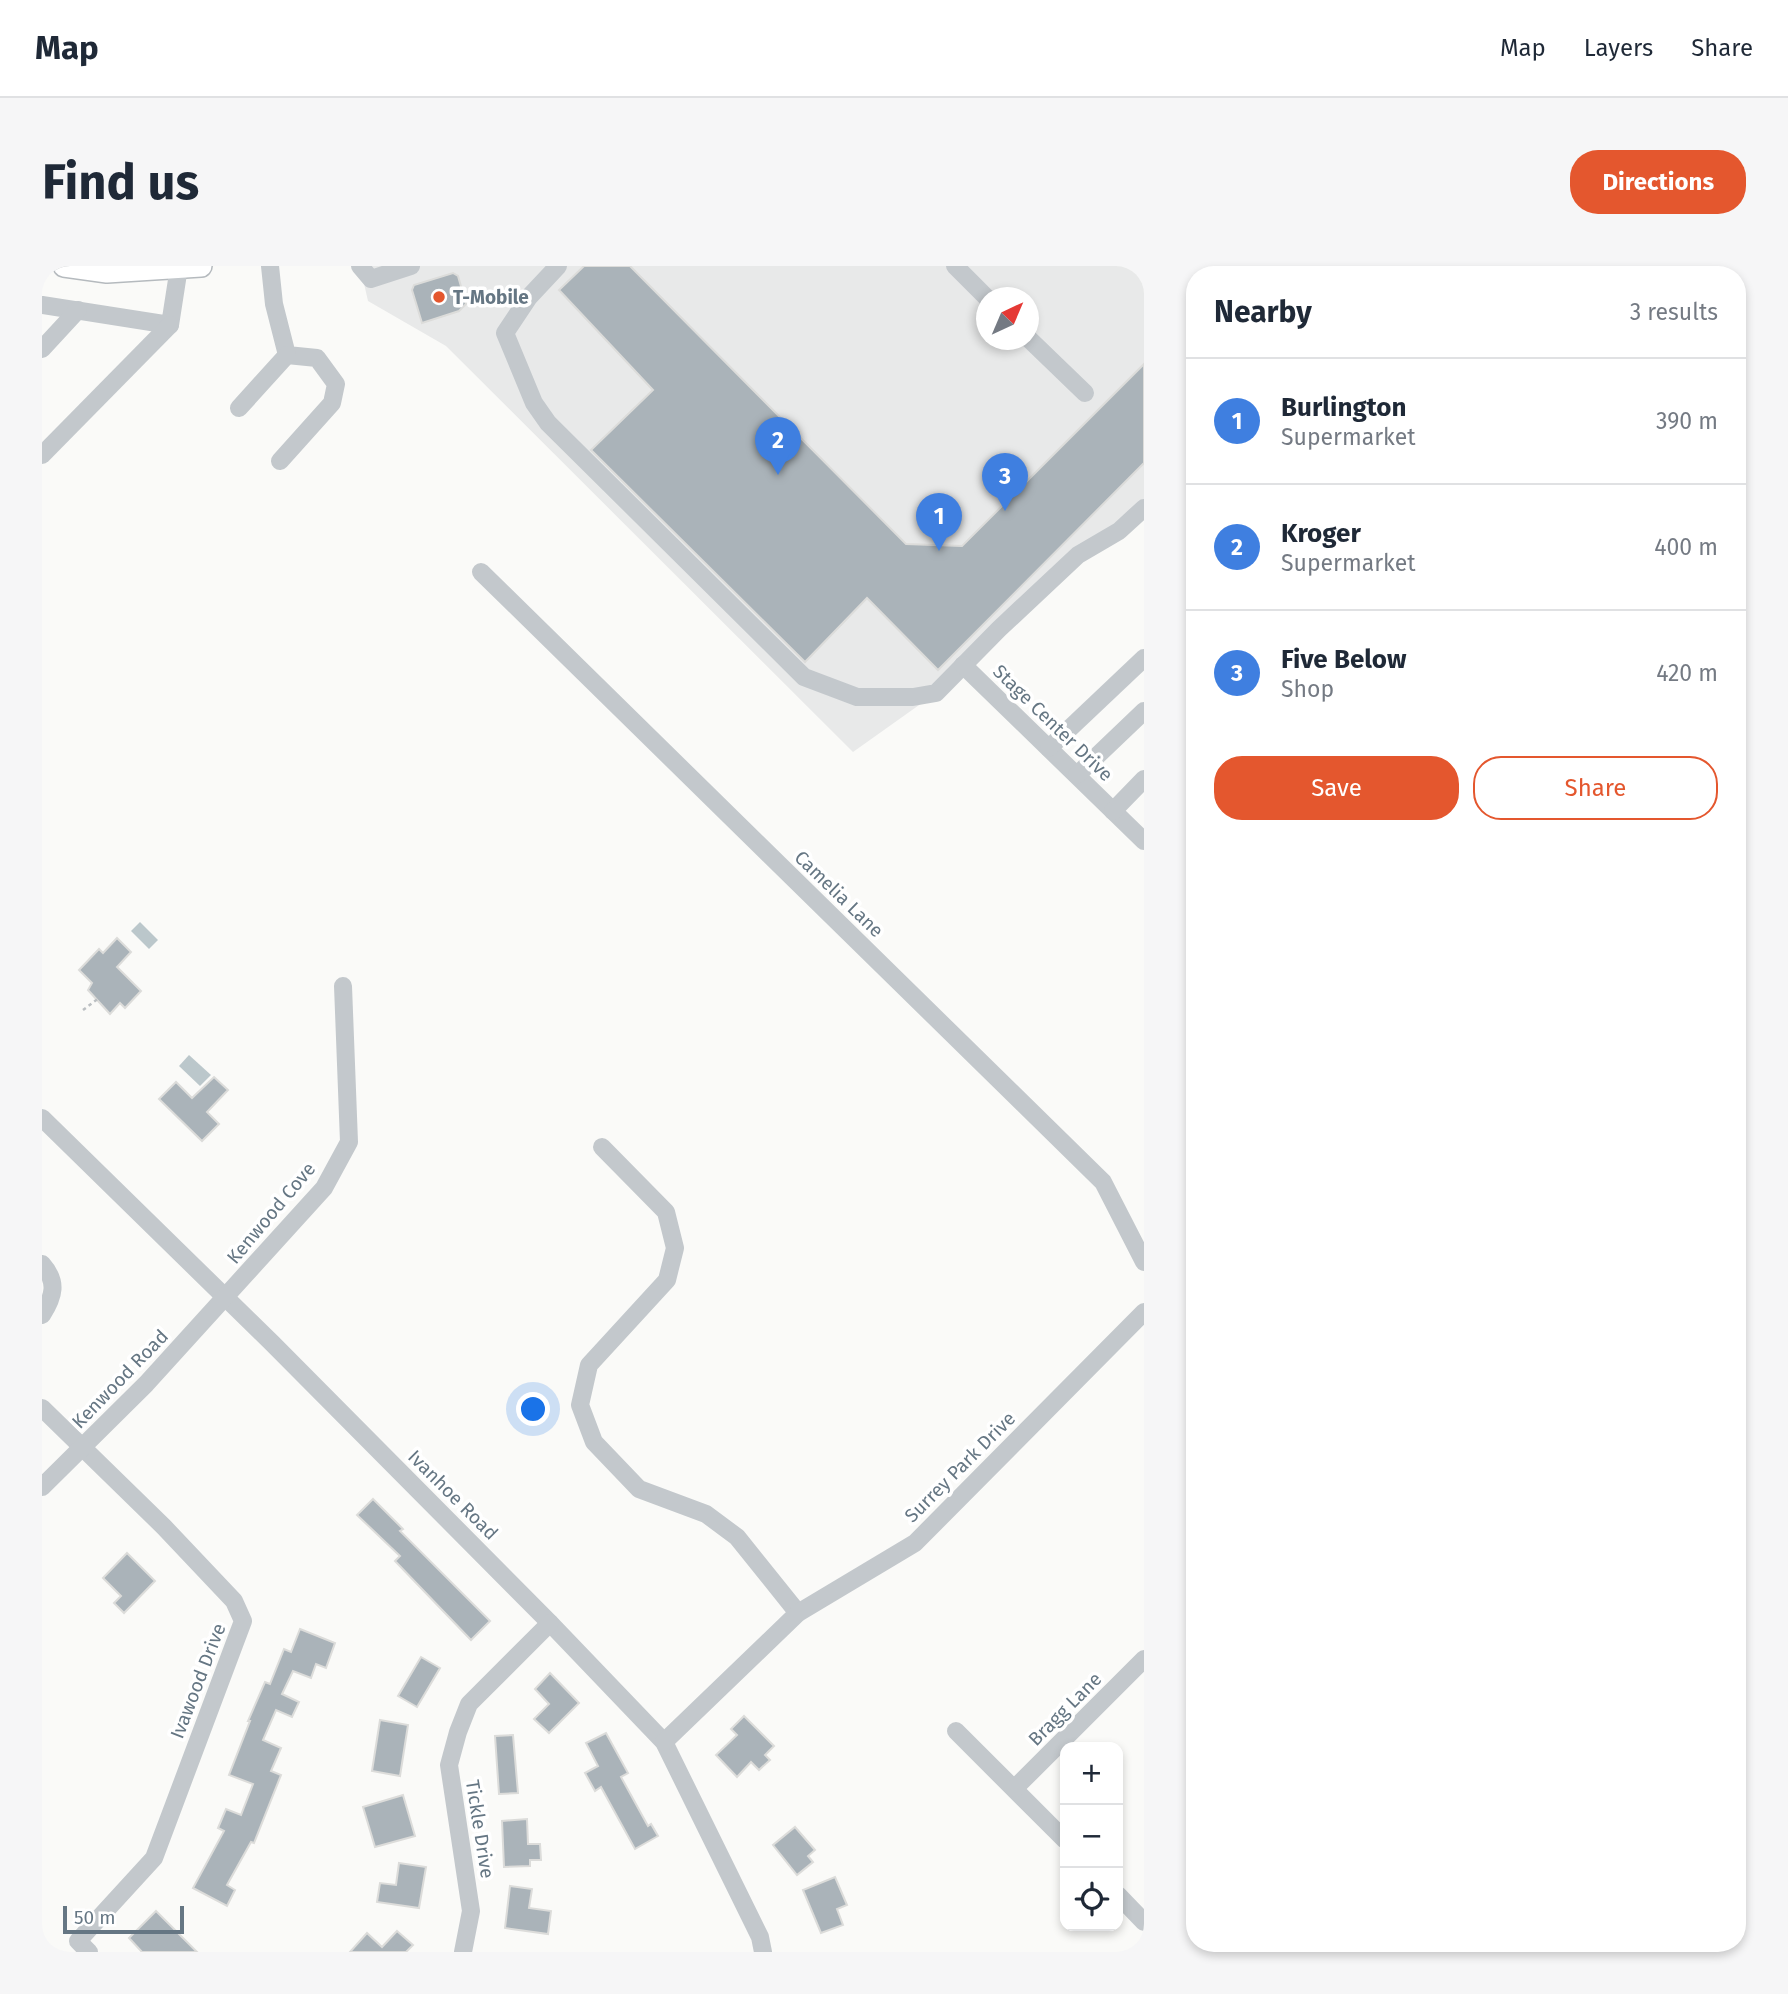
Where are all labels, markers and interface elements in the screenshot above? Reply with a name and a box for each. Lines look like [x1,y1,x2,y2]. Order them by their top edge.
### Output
text: Map [35,28,99,68]
text: Map [1500,34,1546,62]
text: Layers [1584,34,1653,62]
text: Share [1691,34,1753,62]
button: Directions [1570,150,1746,214]
text: Find us [42,153,199,212]
place label: T-Mobile [453,286,529,309]
north arrow [976,287,1039,350]
marker: T-Mobile [431,289,447,305]
text: Nearby [1214,294,1312,330]
text: 3 results [1630,298,1718,326]
text: Burlington [1281,392,1406,423]
text: 1 [1232,407,1242,435]
text: 390 m [1656,407,1718,435]
pin: 2 [755,417,801,475]
text: Supermarket [1281,423,1416,451]
pin: 3 [982,453,1028,511]
pin: 1 [916,493,962,551]
text: Kroger [1281,518,1361,549]
text: 2 [1231,533,1243,561]
text: 400 m [1654,533,1718,561]
text: Supermarket [1281,549,1416,577]
text: Five Below [1281,644,1407,675]
text: 3 [1231,659,1243,687]
text: 420 m [1656,659,1718,687]
street label: Stage Center Drive [988,660,1118,786]
text: Shop [1281,675,1334,703]
button: Save [1214,756,1459,820]
button: Share [1473,756,1718,820]
street label: Camelia Lane [790,846,888,942]
street label: Kenwood Cove [222,1158,320,1268]
street label: Kenwood Road [67,1325,173,1433]
your location [516,1392,550,1426]
street label: Surrey Park Drive [900,1407,1020,1527]
street label: Ivanhoe Road [403,1445,503,1545]
street label: Ivawood Drive [165,1620,231,1742]
street label: Bragg Lane [1024,1668,1106,1750]
map controls [1060,1742,1123,1931]
button: + [1060,1742,1123,1805]
street label: Tickle Drive [461,1778,499,1880]
button: − [1060,1805,1123,1868]
button: locate [1060,1868,1123,1931]
scale bar [63,1903,184,1935]
text: 50 m [74,1906,115,1929]

